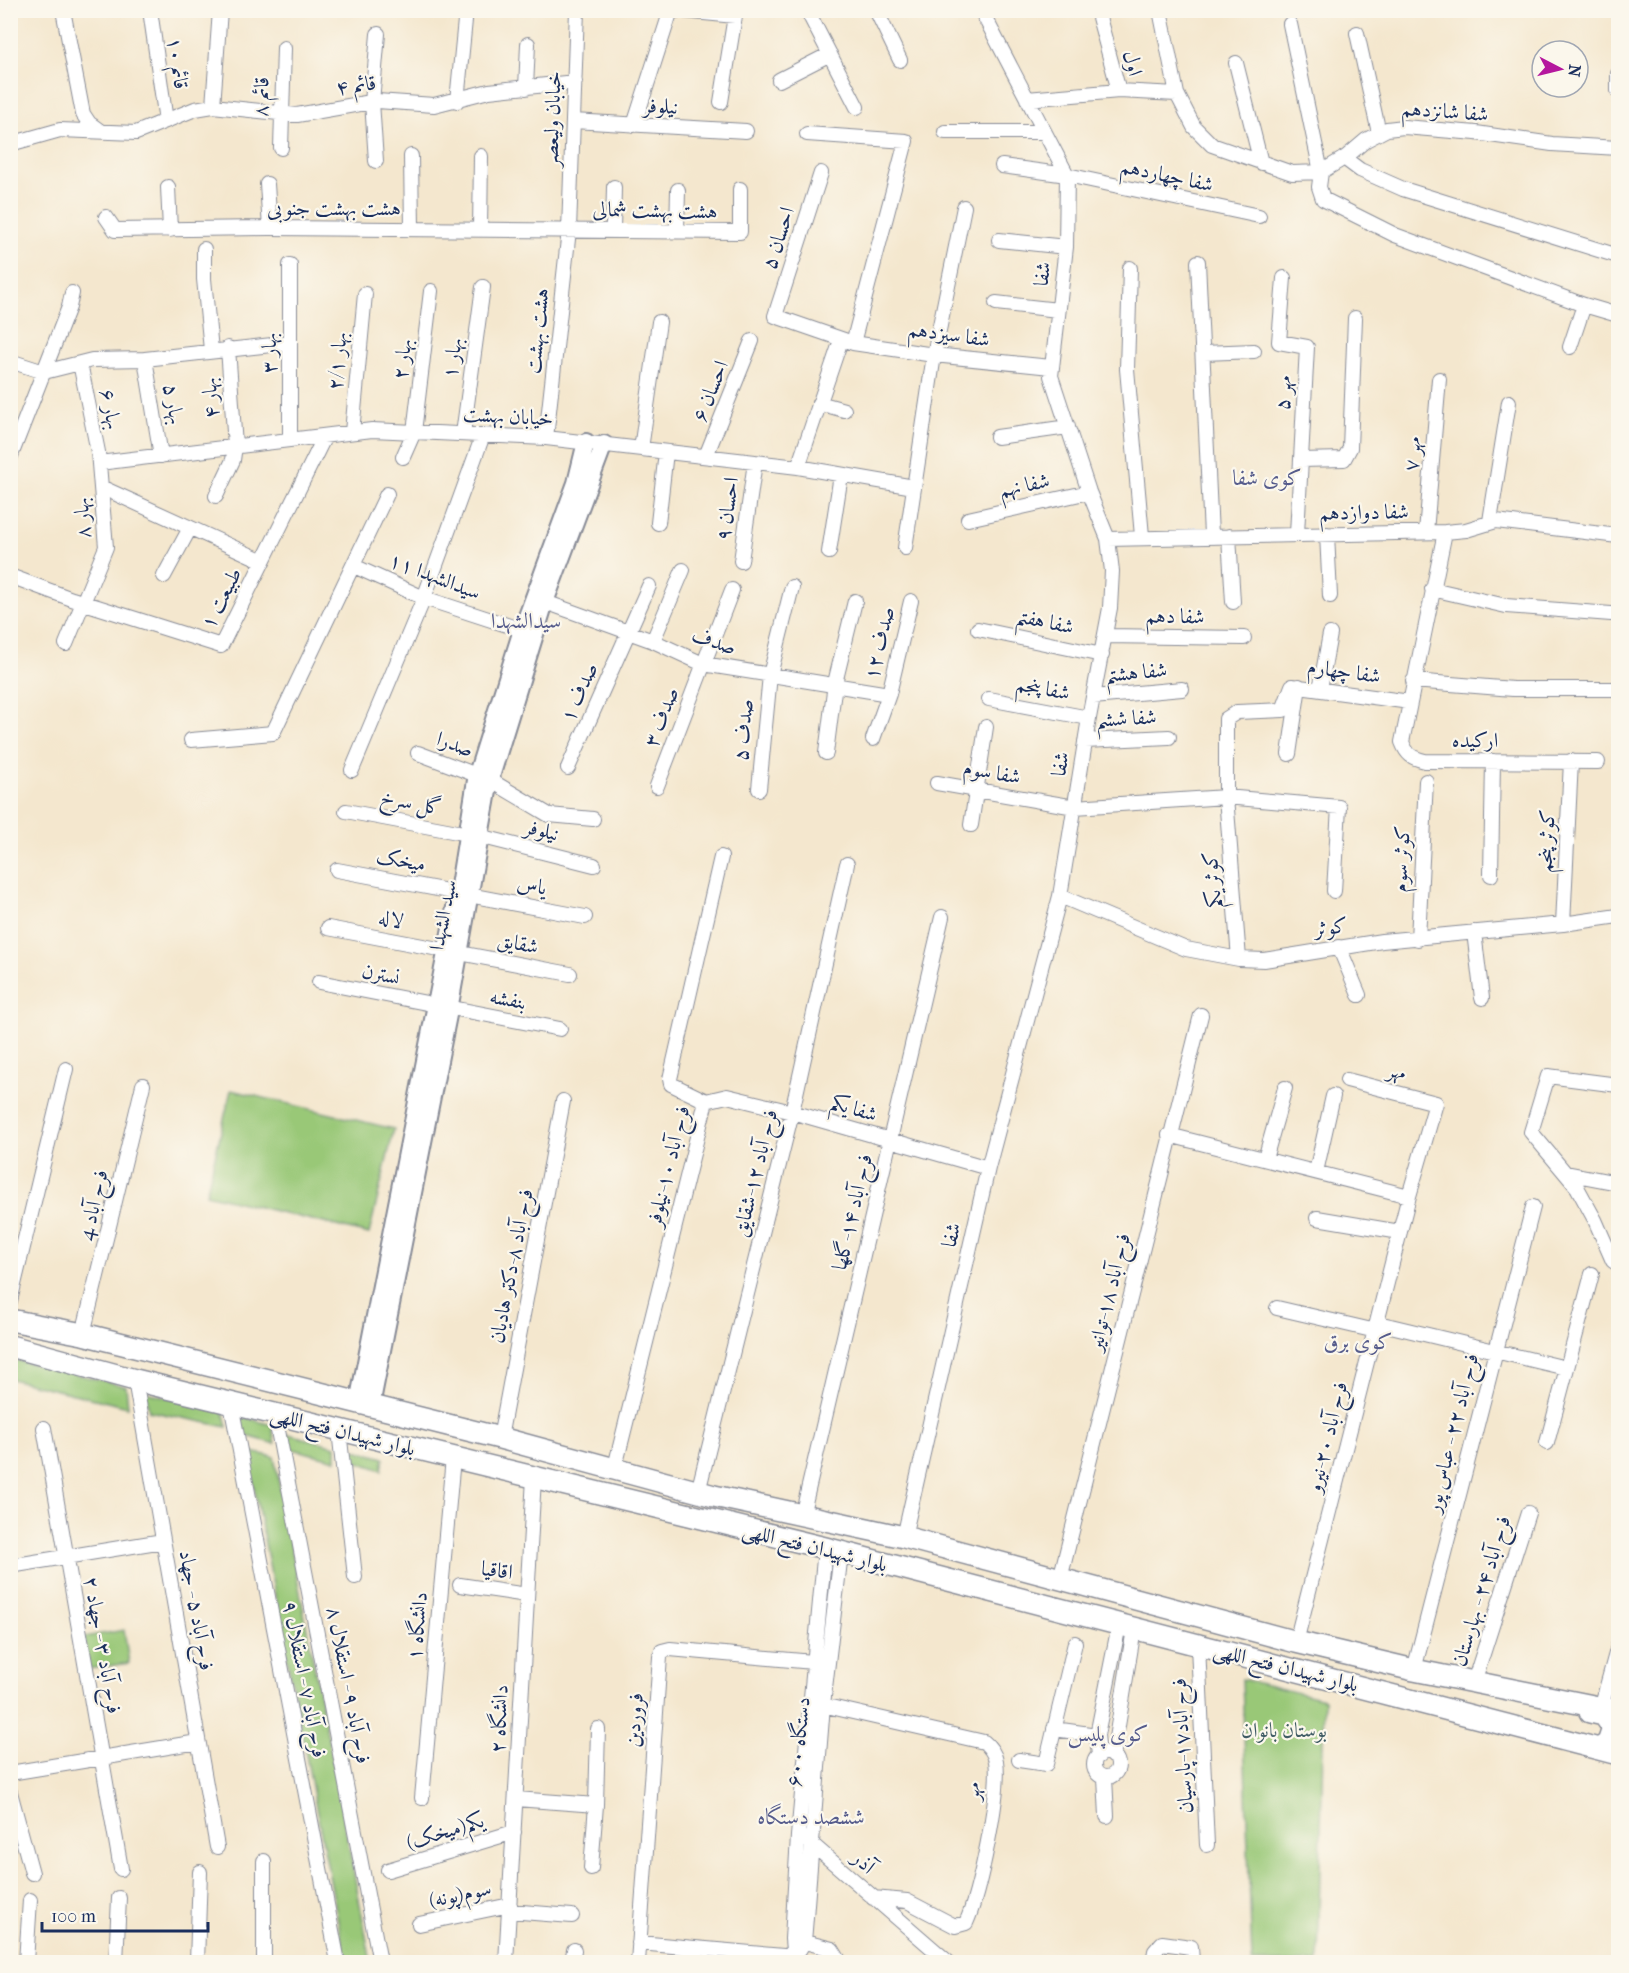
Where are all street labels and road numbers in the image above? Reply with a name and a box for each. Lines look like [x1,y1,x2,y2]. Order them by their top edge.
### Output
street label: قائم ۱۰ [157,35,194,92]
street label: اول [1118,48,1148,78]
street label: قائم ۴ [334,70,378,106]
street label: خیابان ولیعصر [538,71,568,170]
street label: قائم ۸ [248,76,280,118]
street label: نیلوفر [641,93,679,120]
street label: شفا شانزدهم [1400,96,1489,134]
street label: شفا چهاردهم [1117,153,1216,204]
street label: هشت بهشت جنوبی [267,196,401,223]
street label: هشت بهشت شمالی [592,197,718,225]
street label: احسان ۵ [757,204,799,272]
street label: شفا [1029,260,1055,288]
street label: هشت بهشت [521,287,555,375]
street label: شفا سیزدهم [905,316,992,360]
street label: بهار ۲/۱ [322,331,353,391]
street label: بهار ۳ [257,332,283,374]
street label: بهار ۱ [437,336,469,380]
street label: بهار ۲ [388,337,418,381]
street label: احسان ۶ [687,357,733,425]
street label: مهر ۵ [1270,375,1298,411]
street label: بهار ۴ [197,377,225,419]
street label: بهار ۵ [157,382,189,427]
street label: بهار ۶ [93,387,127,432]
street label: خیابان بهشت [462,402,554,432]
street label: مهر ۷ [1399,435,1427,473]
street label: شفا نهم [996,468,1053,510]
street label: احسان ۹ [711,476,743,542]
street label: بهار ۸ [69,497,97,539]
street label: شفا دوازدهم [1319,499,1409,533]
street label: سیدالشهدا ۱۱ [385,548,484,606]
street label: طبیعت ۱ [196,564,247,633]
street label: شفا هفتم [1012,603,1076,648]
street label: شفا دهم [1145,603,1205,637]
street label: صدف ۱۲ [859,604,899,682]
street label: صدف [689,623,739,659]
street label: شفا چهارم [1305,654,1382,694]
street label: شفا هشتم [1104,657,1169,696]
street label: صدف ۱ [555,659,603,725]
street label: شفا پنجم [1012,671,1072,713]
street label: صدف ۳ [639,684,683,750]
street label: صدف ۵ [728,698,758,762]
street label: شفا ششم [1095,704,1158,741]
street label: صدرا [433,726,477,762]
street label: ارکیده [1452,728,1498,752]
street label: شفا [1046,750,1074,778]
street label: شفا سوم [960,755,1023,795]
street label: گل سرخ [377,783,444,827]
street label: کوثر پنجم [1532,809,1568,874]
street label: نیلوفر [520,814,562,847]
street label: کوثر سوم [1387,825,1421,893]
street label: میخک [374,844,428,876]
street label: کوثر یکم [1198,850,1234,909]
street label: یاس [515,870,550,901]
street label: سید الشهدا [424,877,464,953]
street label: لاله [376,905,406,933]
street label: کوثر [1311,913,1350,943]
street label: شقایق [495,927,541,960]
street label: نسترن [360,958,402,990]
street label: بنفشه [488,984,528,1014]
street label: مهر [1383,1057,1409,1087]
street label: شفا یکم [825,1090,880,1134]
street label: فرح آباد ۱۰-نیلوفر [640,1103,701,1233]
street label: فرح آباد ۱۲-شقایق [727,1107,789,1241]
street label: فرح آباد ۱۴-گلها [826,1151,884,1274]
street label: فرح آباد 4 [72,1167,120,1244]
street label: فرح آباد ۸-دکتر هادیان [483,1187,545,1346]
street label: شفا [937,1220,965,1250]
street label: فرح آباد ۱۸-توانیر [1081,1230,1142,1357]
street label: فرح آباد ۲۲ - عباس پور [1419,1351,1490,1519]
street label: فرح آباد ۲۰-نیرو [1300,1379,1359,1498]
street label: بلوار شهیدان فتح اللهی [266,1401,418,1467]
street label: فرح آباد ۲۴ - بهارستان [1446,1512,1522,1671]
street label: بلوار شهیدان فتح اللهی [738,1517,890,1583]
street label: فرح آباد ۵ - جهاد [168,1548,220,1673]
street label: اقاقيا [480,1556,514,1584]
street label: فرح آباد ۳ - جهاد ۲ [72,1574,128,1717]
street label: دانشگاه ۱ [401,1591,432,1661]
street label: فرح آباد ۷ - استقلال ۹ [271,1598,333,1761]
street label: فرح آباد ۹ - استقلال ۸ [315,1604,377,1767]
street label: بلوار شهیدان فتح اللهی [1209,1637,1361,1703]
street label: فرح آباد۱۷-پارسیان [1165,1677,1205,1814]
street label: دانشگاه ۲ [484,1684,513,1754]
street label: فروردین [620,1692,649,1748]
street label: ۶۰۰ دستگاه [780,1696,815,1788]
street label: مهر [959,1781,987,1804]
street label: یکم(میخک) [403,1808,490,1862]
street label: آذر [846,1843,883,1880]
street label: سوم(پونه) [426,1876,495,1918]

